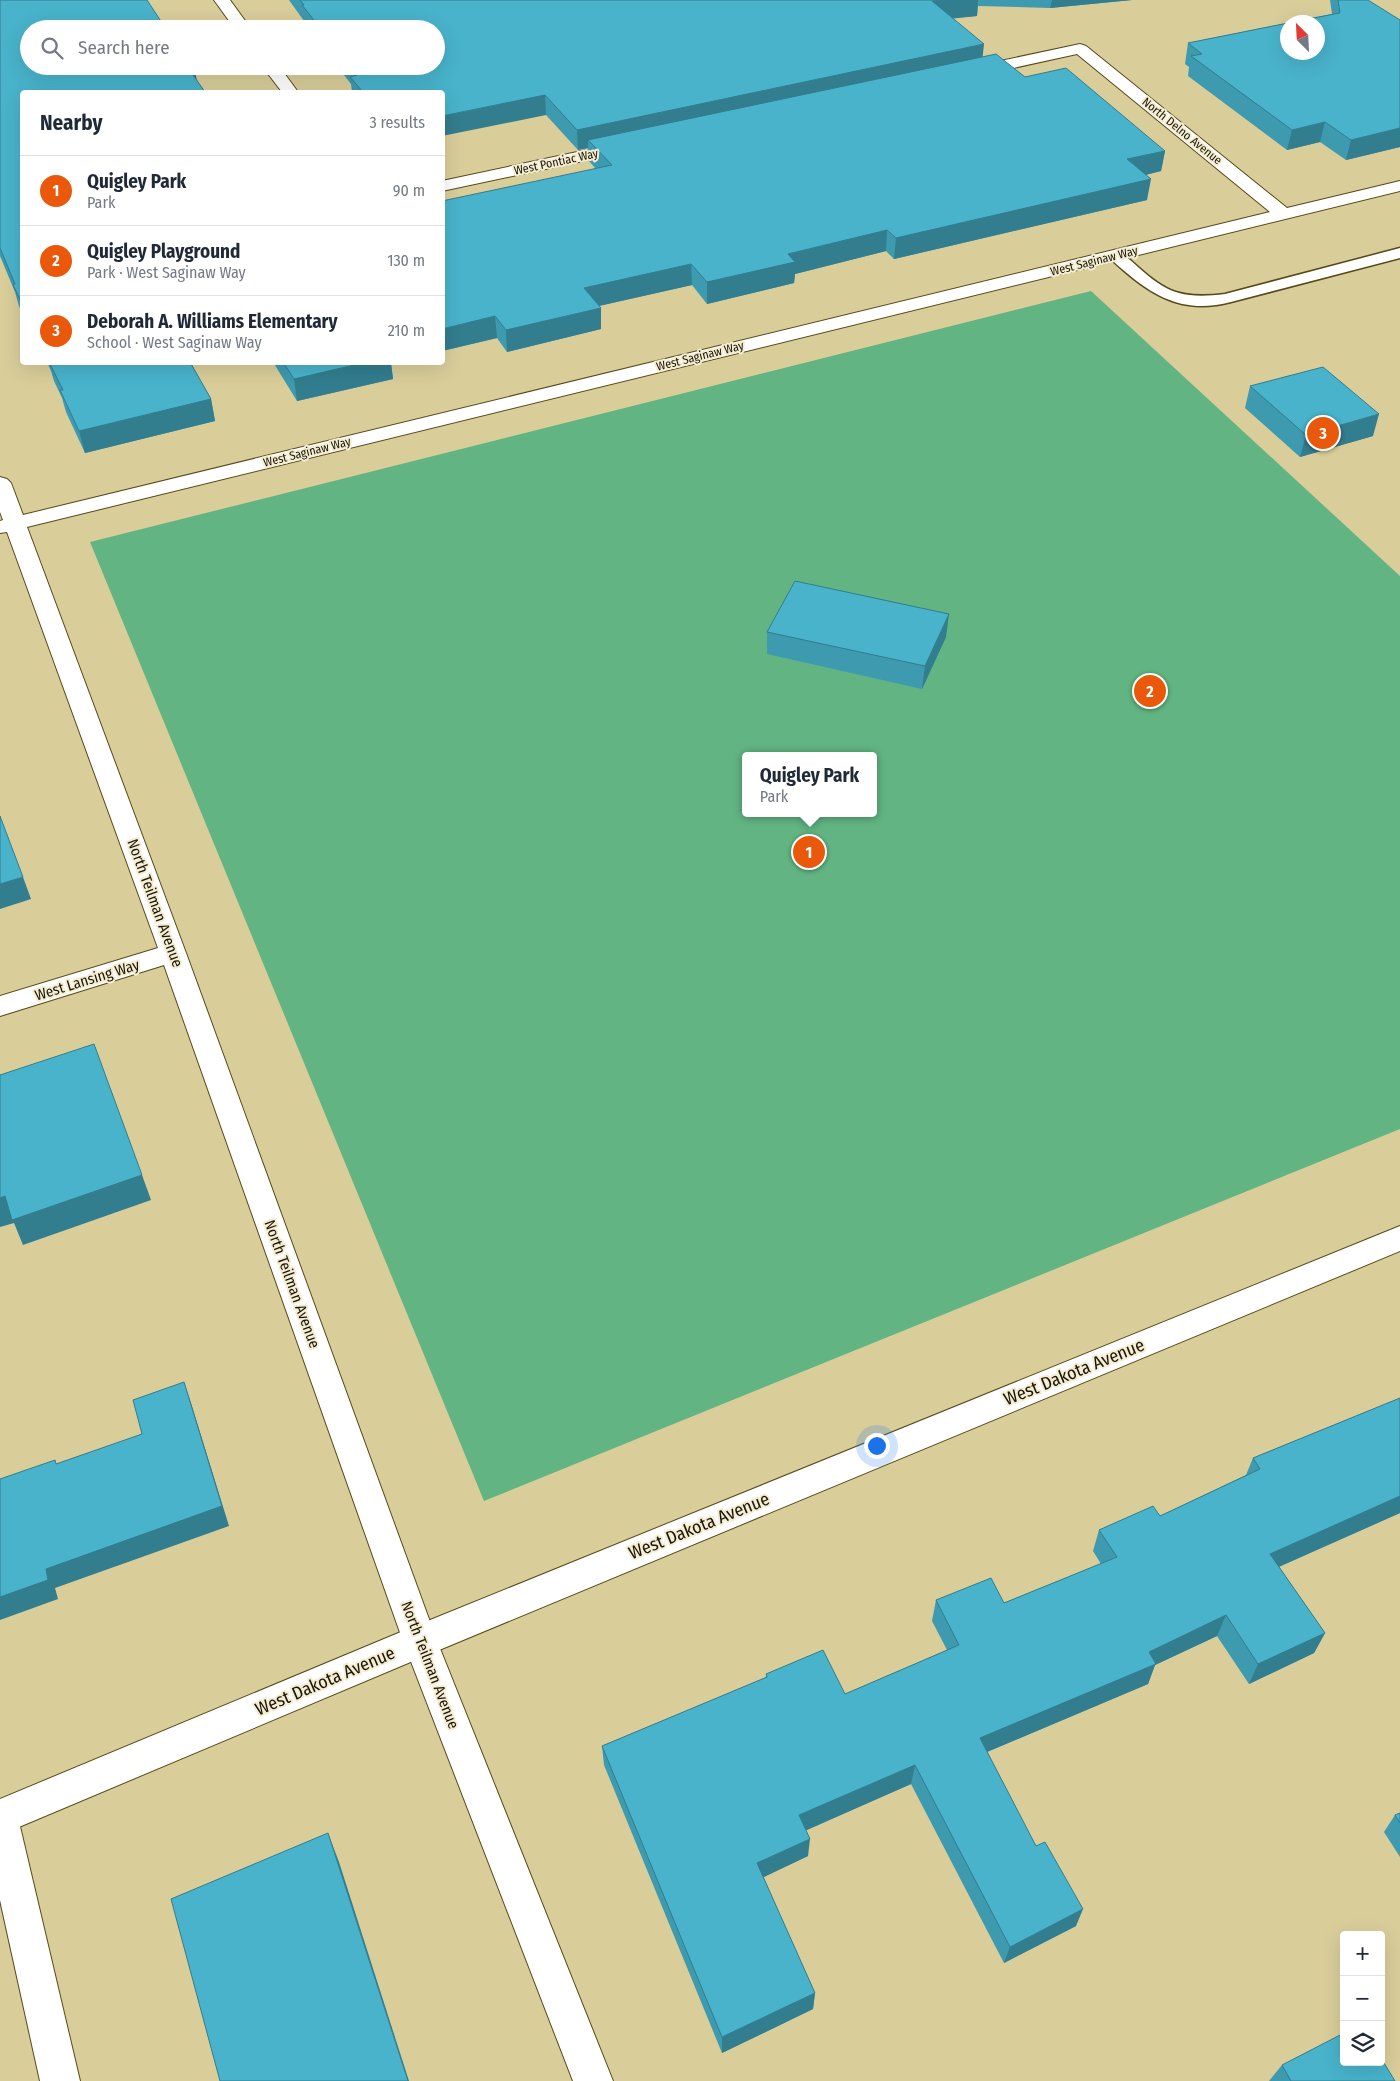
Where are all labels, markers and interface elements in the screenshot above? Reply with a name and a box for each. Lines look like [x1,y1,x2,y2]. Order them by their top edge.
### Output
north arrow [1280,15,1325,60]
search box [20,20,445,75]
icon: search [38,34,66,62]
text: Search here [78,36,170,59]
street label: North Delno Avenue [1139,95,1225,167]
text: Nearby [40,110,102,136]
text: 3 results [369,113,425,132]
street label: West Pontiac Way [513,146,600,178]
text: Quigley Park [87,170,186,193]
text: 1 [53,181,59,200]
text: 90 m [393,181,425,200]
text: Park [87,193,115,212]
text: Quigley Playground [87,240,240,263]
street label: West Saginaw Way [1049,243,1140,279]
text: 2 [52,251,60,270]
text: 130 m [387,251,425,270]
text: Park · West Saginaw Way [87,263,246,282]
text: Deborah A. Williams Elementary [87,310,338,333]
text: 3 [52,321,60,340]
text: 210 m [388,321,425,340]
text: School · West Saginaw Way [87,333,262,352]
street label: West Saginaw Way [655,338,746,374]
pin: 3 [1307,414,1339,452]
street label: West Saginaw Way [262,434,353,470]
pin: 2 [1134,672,1166,710]
popup [742,752,877,817]
text: Quigley Park [760,764,859,787]
text: Park [760,787,788,806]
pin: 1 [793,833,825,871]
street label: North Teilman Avenue [123,836,187,970]
street label: West Lansing Way [33,955,142,1004]
street label: North Teilman Avenue [260,1217,324,1351]
street label: West Dakota Avenue [1000,1334,1148,1410]
your location [864,1433,890,1459]
street label: West Dakota Avenue [625,1488,773,1564]
street label: North Teilman Avenue [397,1599,463,1731]
street label: West Dakota Avenue [252,1642,398,1720]
map controls [1340,1931,1385,2066]
button: + [1340,1931,1385,1976]
button: − [1340,1976,1385,2021]
button: layers [1340,2021,1385,2066]

